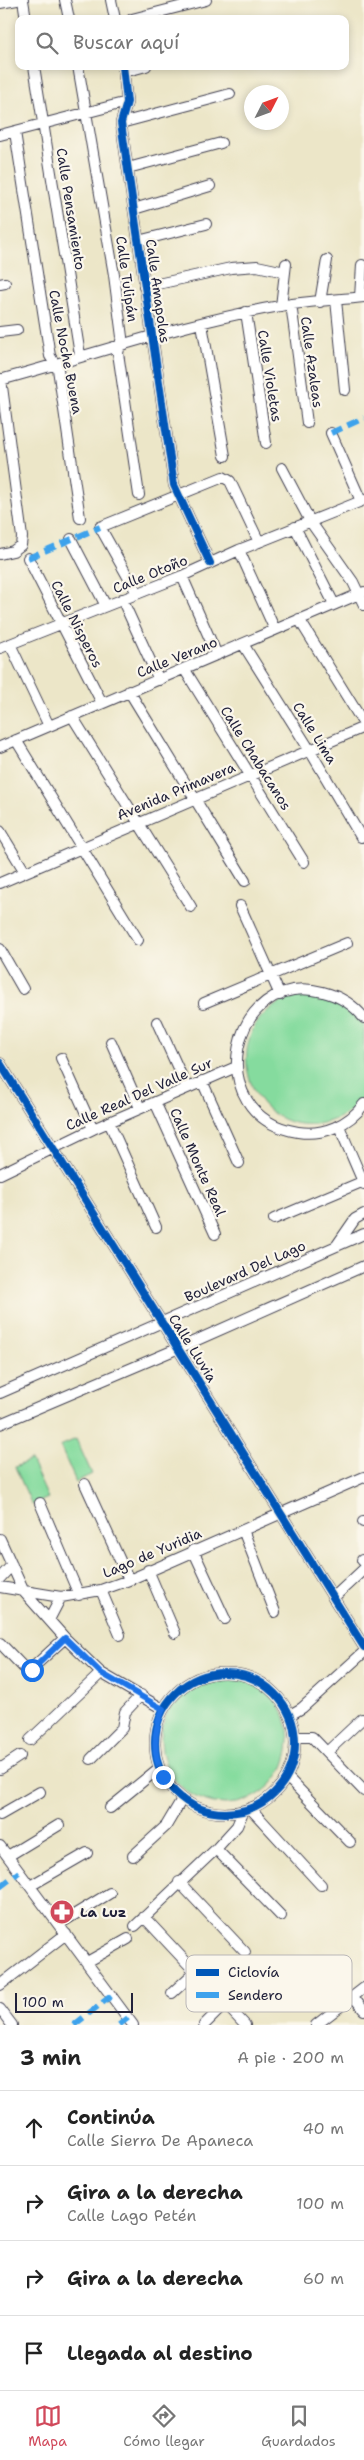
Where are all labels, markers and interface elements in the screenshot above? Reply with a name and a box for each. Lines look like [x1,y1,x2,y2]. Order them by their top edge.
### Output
search box [15,15,349,70]
icon: search [33,29,61,57]
text: Buscar aquí [73,30,179,55]
north arrow [244,85,289,130]
street label: Calle Pensamiento [52,147,90,271]
street label: Calle Tulipán [112,235,142,324]
street label: Calle Amapolas [142,238,174,344]
street label: Calle Noche Buena [45,288,87,416]
street label: Calle Azaleas [297,315,327,409]
street label: Calle Violetas [254,329,286,423]
street label: Calle Otoño [110,551,190,597]
street label: Calle Nisperos [47,577,107,671]
street label: Calle Verano [134,633,220,681]
street label: Calle Lima [289,699,341,768]
street label: Calle Chabacanos [217,702,295,814]
street label: Avenida Primavera [114,758,238,824]
street label: Calle Real Del Valle Sur [63,1053,215,1134]
street label: Calle Monte Real [166,1105,230,1220]
street label: Boulevard Del Lago [182,1236,308,1306]
street label: Calle Lluvia [165,1310,221,1386]
street label: Lago de Yuridia [100,1524,204,1582]
route start [21,1659,44,1682]
route end [152,1766,175,1789]
pharmacy icon: La Luz [49,1899,75,1925]
place label: La Luz [80,1903,127,1921]
legend [186,1955,352,2012]
text: Ciclovía [228,1963,280,1981]
text: Sendero [228,1986,283,2004]
scale bar [15,1990,132,2013]
text: 100 m [22,1993,64,2011]
text: 3 min [20,2044,81,2072]
text: A pie · 200 m [237,2047,344,2068]
text: Continúa [67,2105,155,2130]
icon: ahead [20,2114,48,2142]
text: 40 m [302,2118,344,2139]
text: Calle Sierra De Apaneca [67,2130,253,2151]
text: Gira a la derecha [67,2180,243,2205]
icon: right [20,2189,48,2217]
text: 100 m [296,2193,344,2214]
text: Calle Lago Petén [67,2205,196,2226]
icon: right [20,2264,48,2292]
text: Gira a la derecha [67,2266,243,2291]
text: 60 m [303,2268,344,2289]
icon: arrive [20,2339,48,2367]
text: Llegada al destino [67,2341,253,2366]
tab: Mapa [28,2402,67,2450]
tab: Cómo llegar [123,2402,205,2450]
tab: Guardados [261,2402,336,2450]

